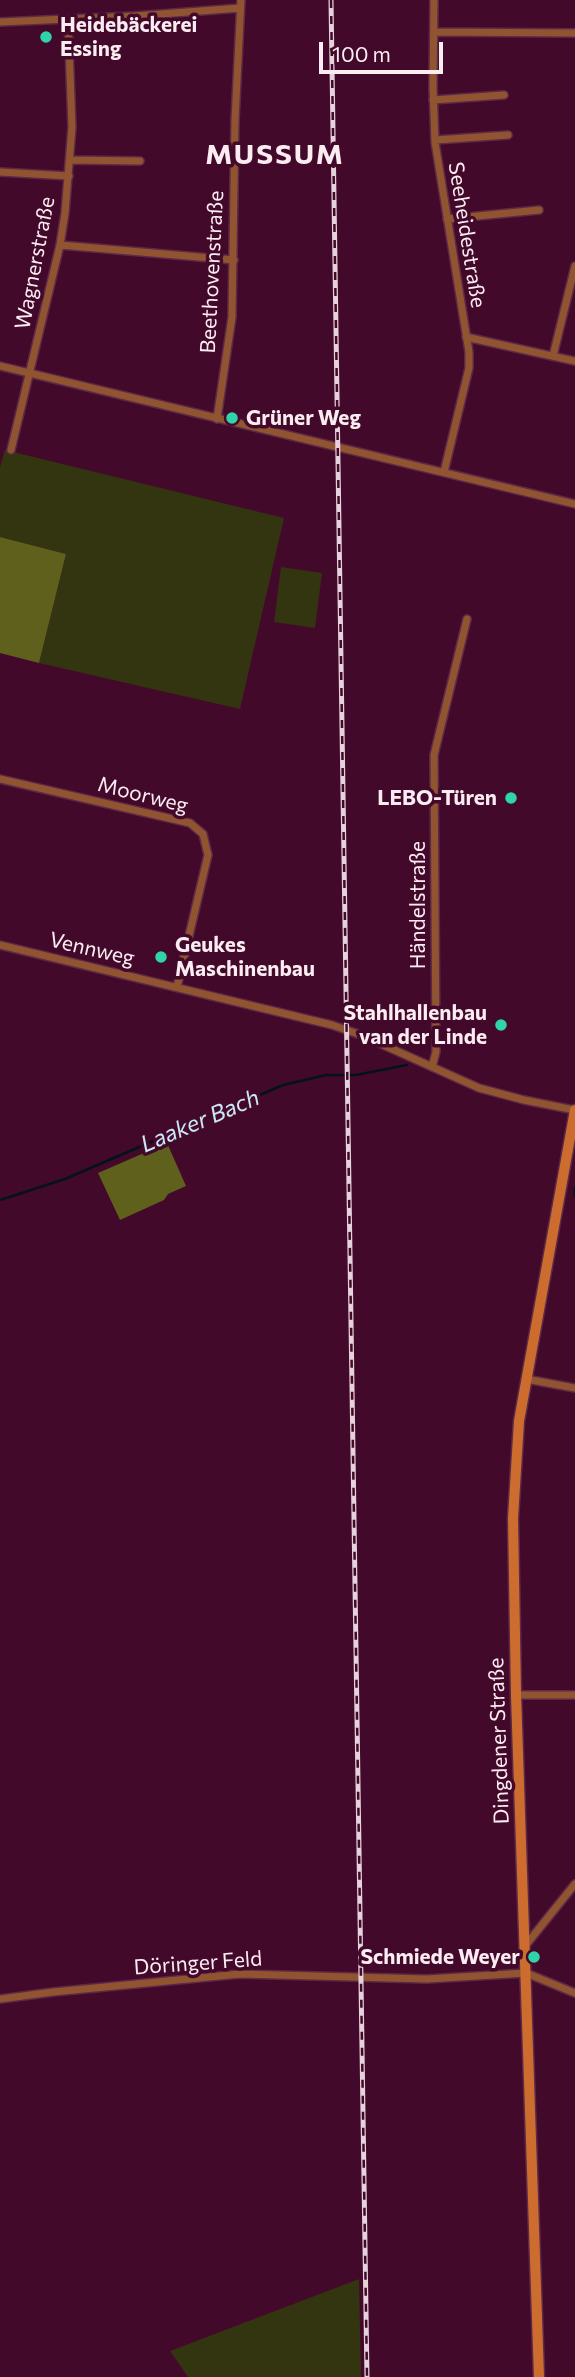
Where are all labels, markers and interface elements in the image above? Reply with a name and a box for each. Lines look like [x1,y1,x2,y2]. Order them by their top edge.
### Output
place label: Heidebäckerei Essing [60,12,197,62]
scale bar [323,28,447,72]
marker: Heidebäckerei Essing [38,29,54,45]
text: 100 m [332,41,391,66]
district label: MUSSUM [206,138,344,172]
street label: Seeheidestraße [443,160,491,310]
street label: Beethovenstraße [195,190,229,354]
street label: Wagnerstraße [10,194,60,332]
place label: Grüner Weg [246,405,361,431]
marker: Grüner Weg [224,410,240,426]
street label: Moorweg [95,772,191,818]
place label: LEBO-Türen [377,785,497,811]
marker: LEBO-Türen [503,790,519,806]
street label: Händelstraße [405,841,431,969]
street label: Vennweg [47,927,137,971]
place label: Geukes Maschinenbau [175,932,315,982]
marker: Geukes Maschinenbau [153,949,169,965]
place label: Stahlhallenbau van der Linde [343,1000,487,1050]
marker: Stahlhallenbau van der Linde [493,1017,509,1033]
water label: Laaker Bach [136,1084,264,1158]
street label: Dingdener Straße [484,1657,514,1825]
place label: Schmiede Weyer [360,1944,520,1970]
street label: Döringer Feld [133,1946,263,1980]
marker: Schmiede Weyer [526,1949,542,1965]

